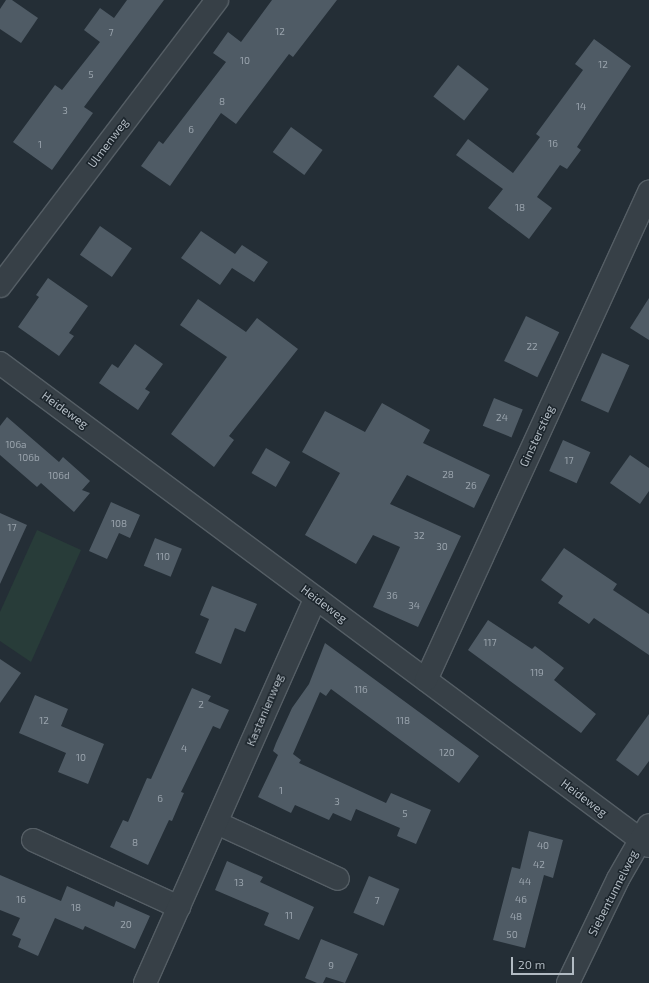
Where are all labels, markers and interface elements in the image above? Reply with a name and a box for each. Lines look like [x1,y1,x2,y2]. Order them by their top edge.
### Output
house number: 12 [275,26,285,38]
house number: 7 [108,27,114,39]
house number: 10 [240,55,250,67]
house number: 12 [598,59,608,71]
house number: 5 [88,69,94,81]
house number: 8 [219,96,225,108]
house number: 14 [576,101,586,113]
house number: 3 [62,105,68,117]
street label: Ulmenweg [85,115,131,171]
house number: 6 [188,124,194,136]
house number: 16 [548,138,558,150]
house number: 1 [38,139,42,151]
house number: 18 [515,202,525,214]
house number: 22 [526,341,538,353]
street label: Heideweg [39,388,91,432]
street label: Ginsterstieg [516,403,558,469]
house number: 24 [496,412,508,424]
house number: 106a [5,439,27,451]
house number: 106b [18,452,40,464]
house number: 17 [564,455,574,467]
house number: 28 [442,469,454,481]
house number: 106d [48,470,70,482]
house number: 26 [465,480,477,492]
house number: 108 [111,518,127,530]
house number: 17 [7,522,17,534]
house number: 32 [413,530,425,542]
house number: 30 [436,541,448,553]
house number: 110 [156,551,170,563]
street label: Heideweg [298,582,350,626]
house number: 36 [386,590,398,602]
house number: 34 [408,600,420,612]
house number: 117 [483,637,497,649]
house number: 119 [530,667,544,679]
street label: Kastanienweg [243,672,287,748]
house number: 116 [354,684,368,696]
house number: 2 [198,699,204,711]
house number: 12 [39,715,49,727]
house number: 118 [396,715,410,727]
house number: 4 [181,743,187,755]
house number: 120 [439,747,455,759]
house number: 10 [76,752,86,764]
street label: Heideweg [558,776,610,820]
house number: 1 [279,785,283,797]
house number: 6 [157,793,163,805]
house number: 3 [334,796,340,808]
house number: 5 [402,808,408,820]
house number: 8 [132,837,138,849]
house number: 40 [537,840,549,852]
street label: Siebentunnelweg [585,848,641,938]
house number: 42 [533,859,545,871]
house number: 44 [519,876,531,888]
house number: 13 [234,877,244,889]
house number: 16 [16,894,26,906]
house number: 46 [515,894,527,906]
house number: 7 [374,895,380,907]
house number: 18 [71,902,81,914]
house number: 11 [285,910,293,922]
house number: 48 [510,911,522,923]
house number: 20 [120,919,132,931]
house number: 50 [506,929,518,941]
scale bar [513,949,576,975]
text: 20 m [518,957,545,971]
house number: 9 [328,960,334,972]

